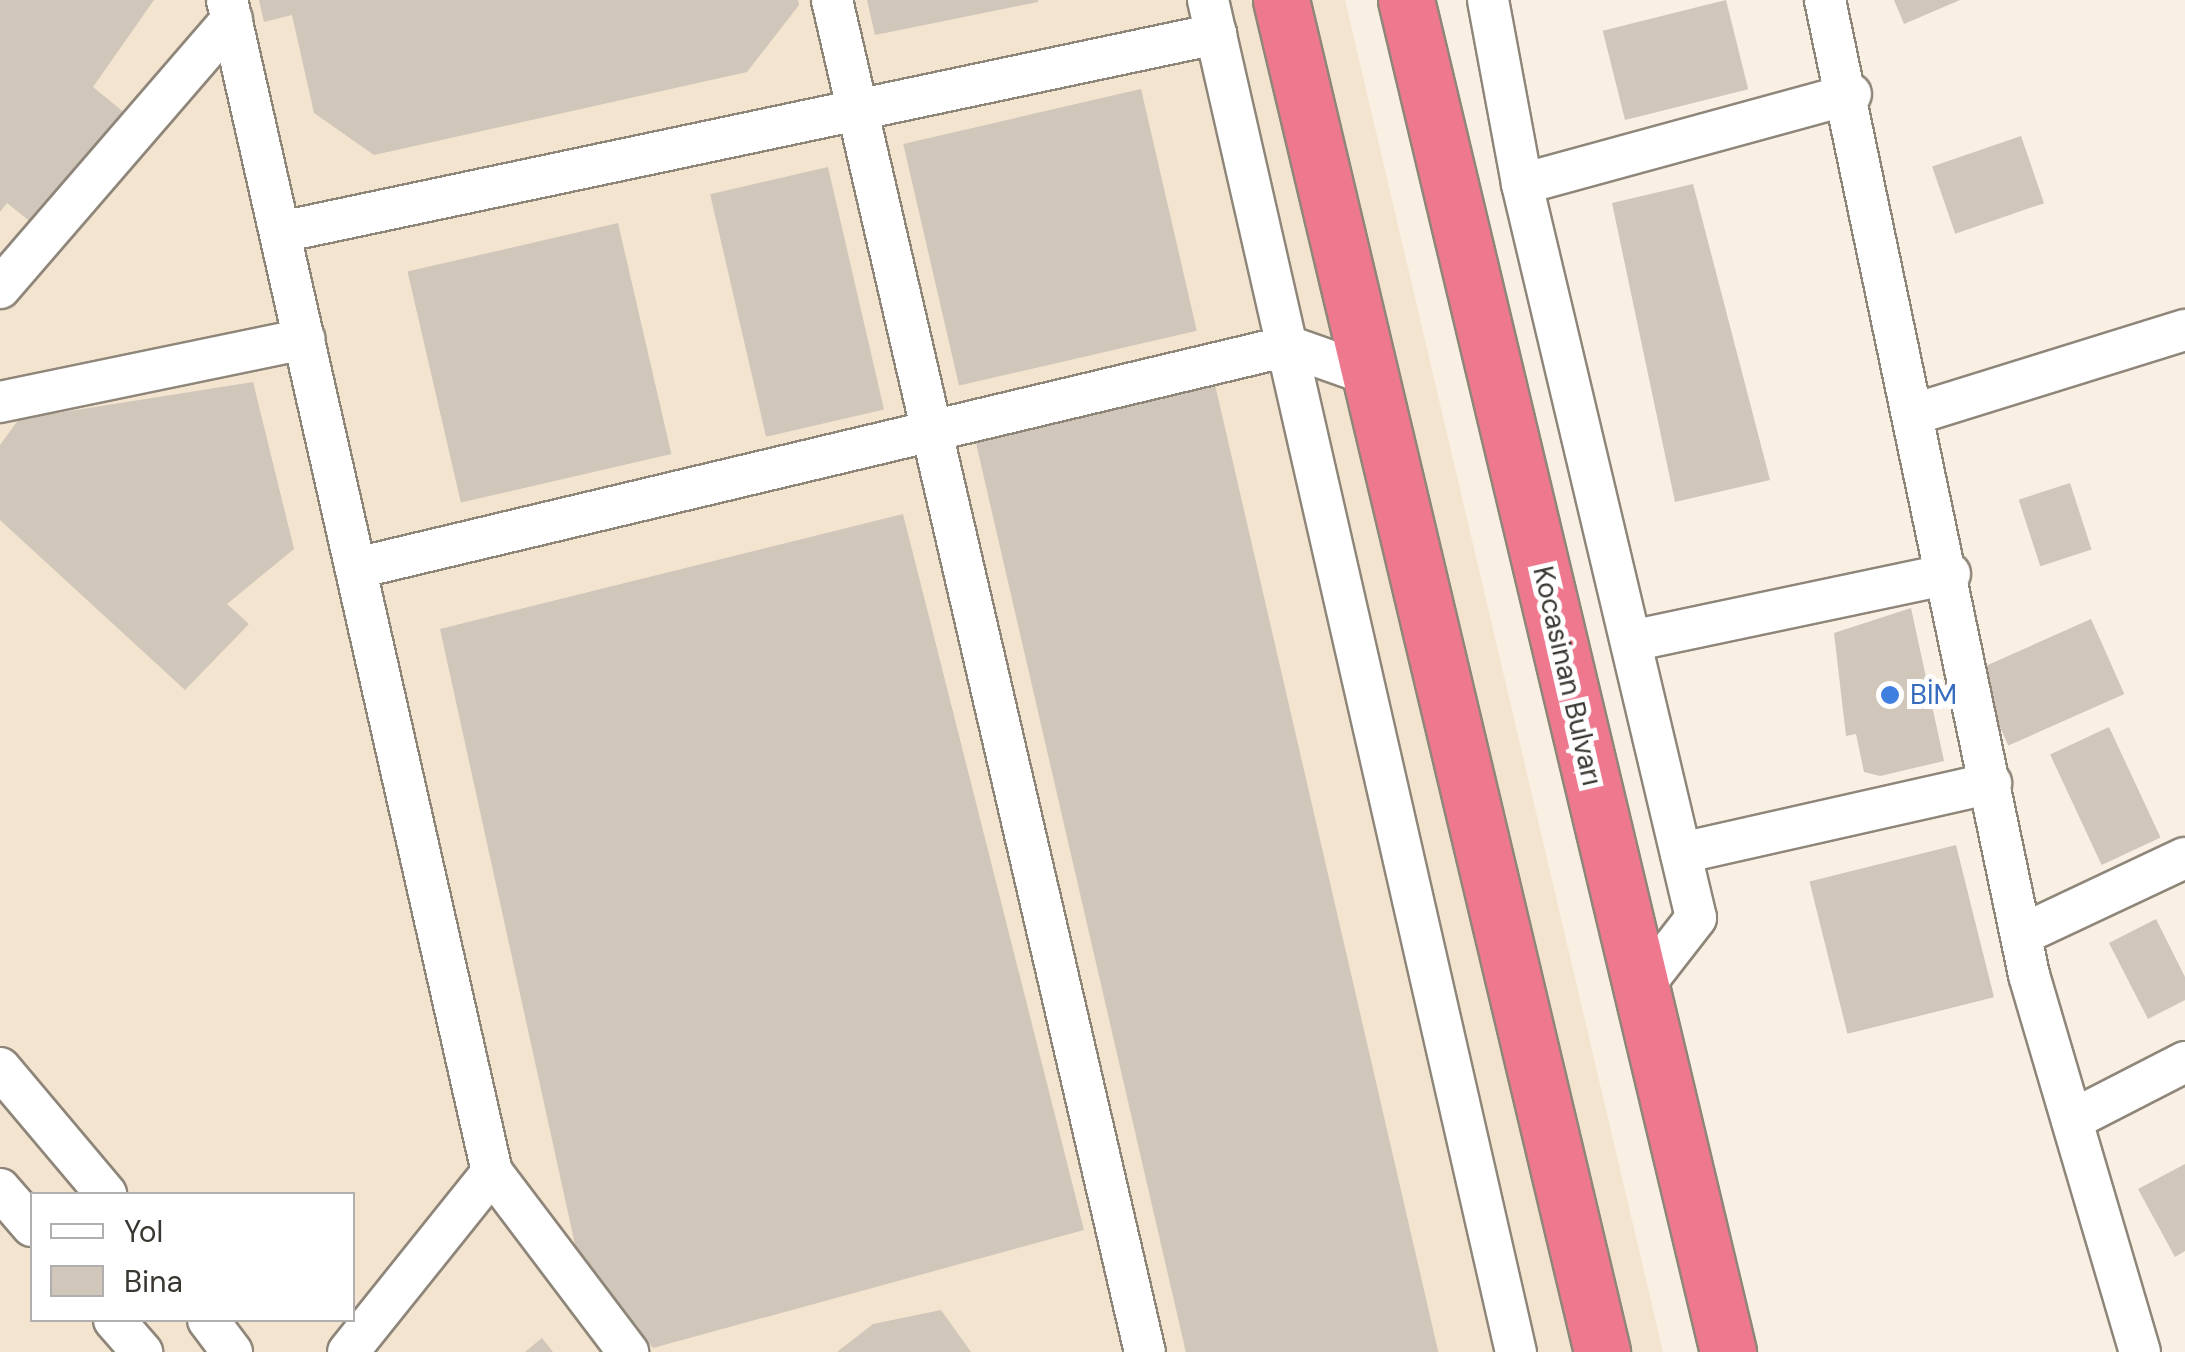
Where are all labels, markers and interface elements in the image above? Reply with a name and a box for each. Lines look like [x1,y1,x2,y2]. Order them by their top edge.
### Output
street label: Kocasinan Bulvarı [1525,563,1609,789]
place label: BİM [1910,678,1957,712]
marker: BİM [1879,684,1901,706]
legend [30,1192,355,1322]
text: Yol [124,1212,163,1251]
text: Bina [124,1262,183,1301]

